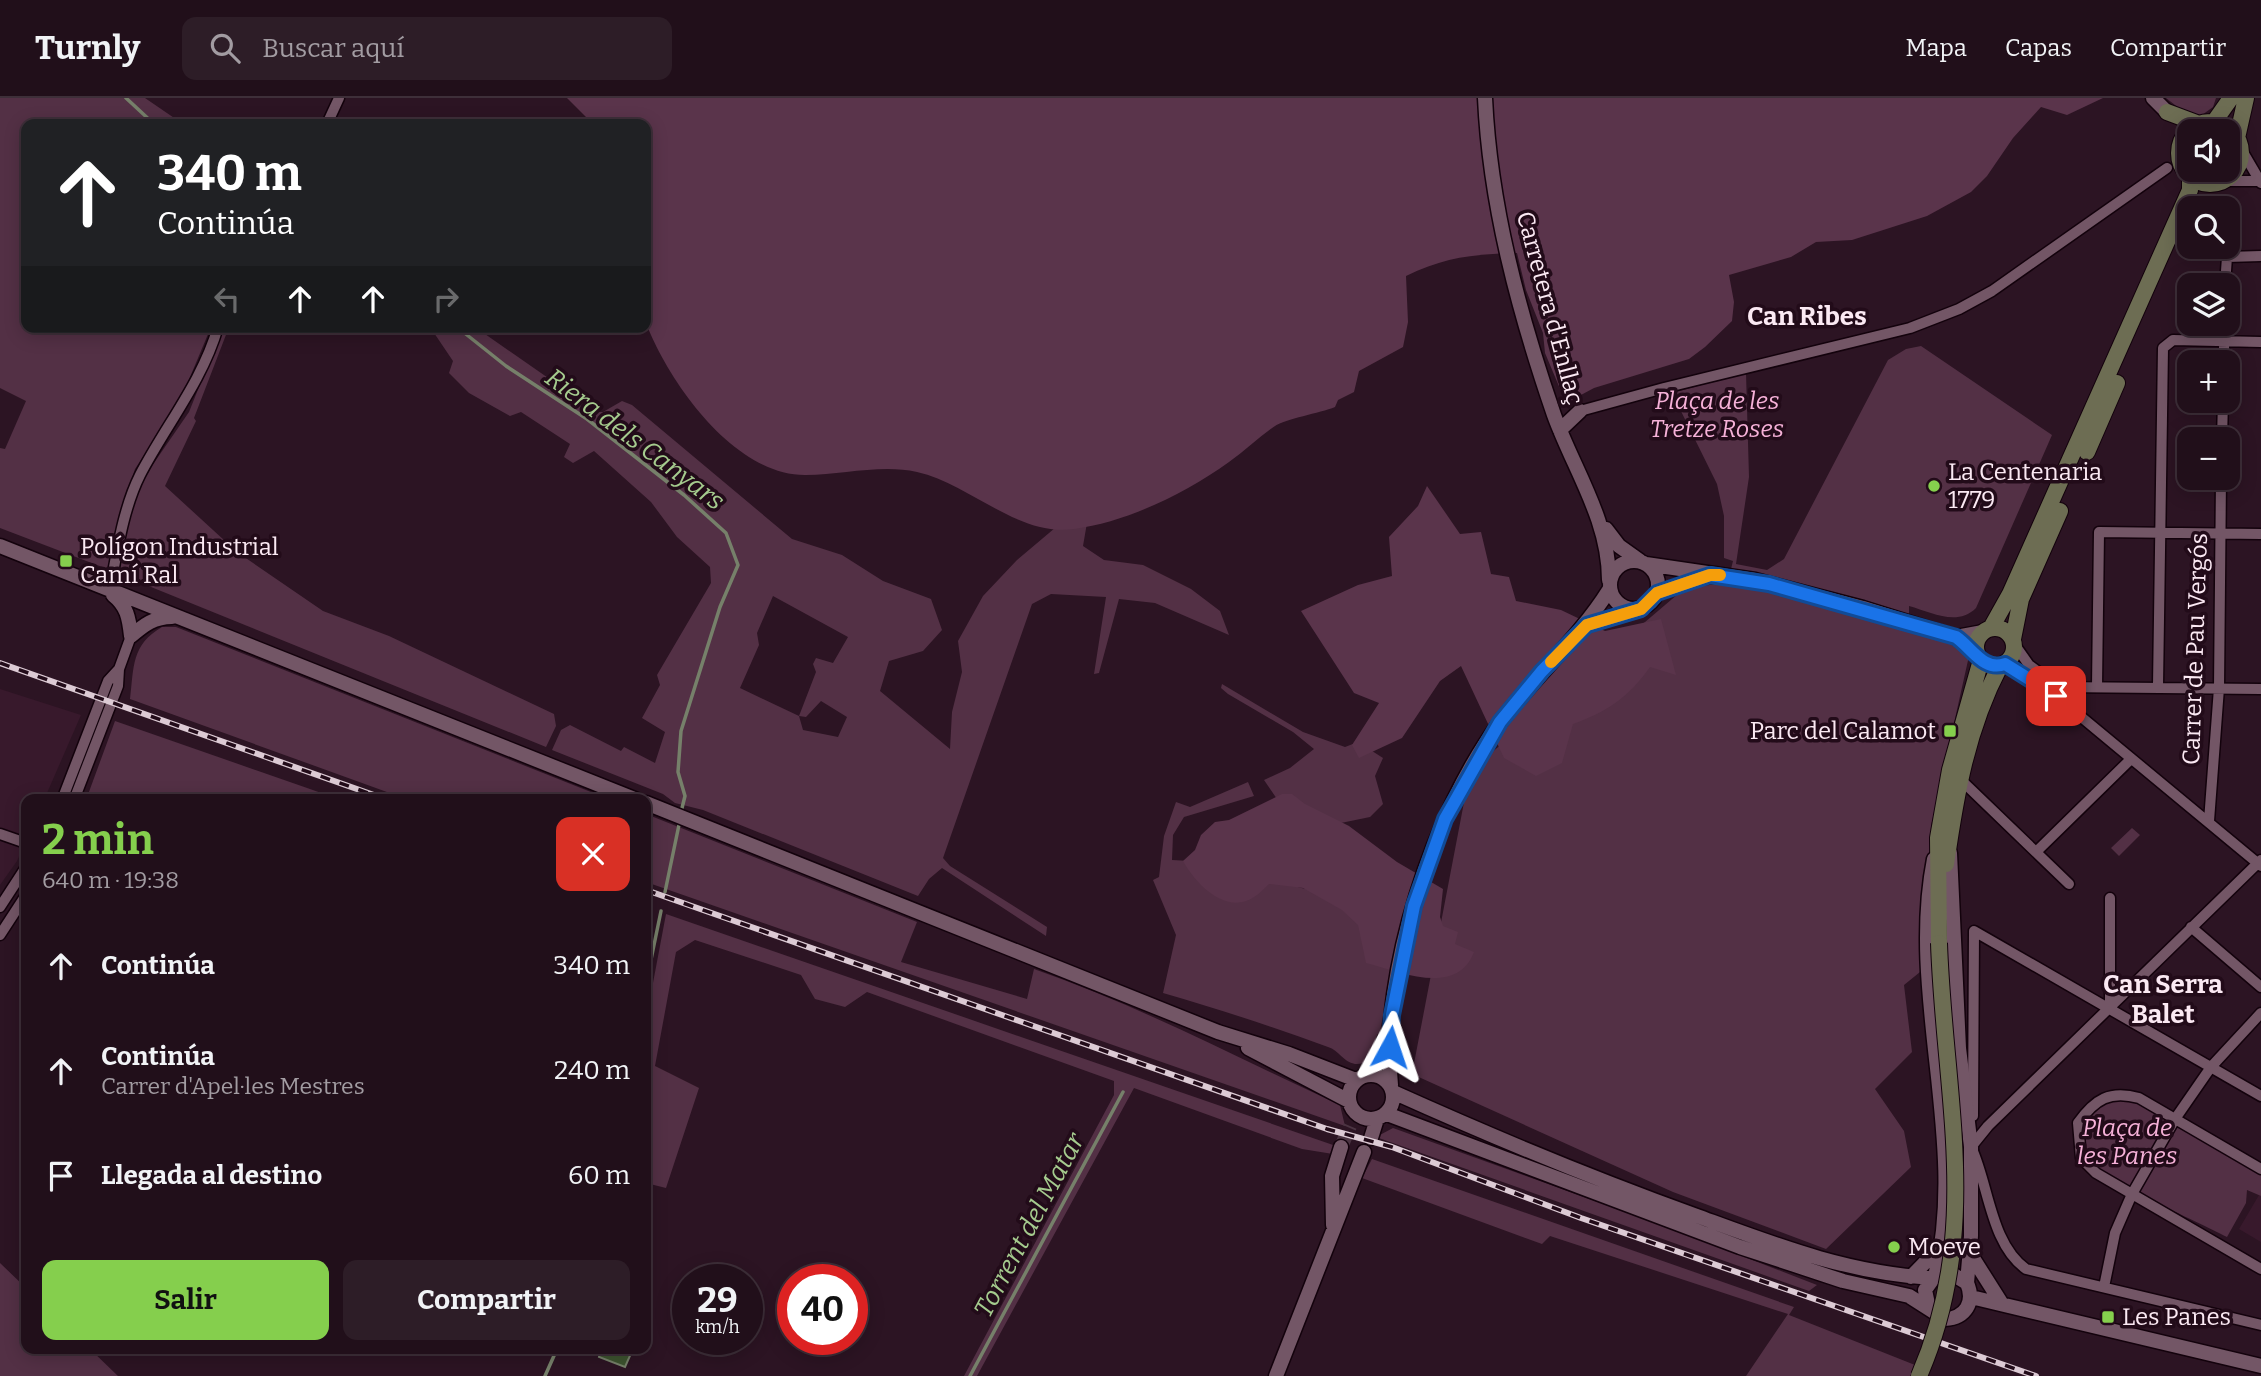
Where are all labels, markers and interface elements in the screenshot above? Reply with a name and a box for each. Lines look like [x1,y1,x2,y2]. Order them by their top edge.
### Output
search box [182,17,672,80]
text: Turnly [35,28,140,68]
icon: search [206,29,244,67]
text: Buscar aquí [262,33,404,64]
text: Mapa [1905,34,1967,62]
text: Capas [2005,34,2072,62]
text: Compartir [2110,34,2226,62]
map controls [2177,119,2240,490]
button: sound [2177,119,2240,182]
text: 340 m [157,144,302,203]
icon: ahead [42,147,133,238]
button: search [2177,196,2240,259]
text: Continúa [157,204,294,242]
street label: Carretera d'Enllaç [1511,208,1589,408]
button: layers [2177,273,2240,336]
icon: left [208,280,246,318]
icon: ahead [281,280,319,318]
icon: ahead [354,280,392,318]
icon: right [427,280,465,318]
district label: Can Ribes [1747,301,1867,332]
button: + [2177,350,2240,413]
water label: Riera dels Canyars [539,362,730,517]
park label: Plaça de les Tretze Roses [1650,387,1784,443]
button: − [2177,427,2240,490]
place label: La Centenaria 1779 [1948,458,2102,514]
marker: La Centenaria 1779 [1926,478,1942,494]
place label: Polígon Industrial Camí Ral [80,533,279,589]
street label: Carrer de Pau Vergós [2177,533,2213,765]
marker: Polígon Industrial Camí Ral [58,553,74,569]
pin [2026,666,2086,726]
icon: arrive [2037,677,2075,715]
place label: Parc del Calamot [1750,717,1936,745]
marker: Parc del Calamot [1942,723,1958,739]
text: 2 min [42,815,154,865]
button: close [556,817,630,891]
text: 640 m · 19:38 [42,866,179,894]
icon: ahead [42,947,80,985]
text: Continúa [101,950,215,981]
text: 340 m [553,950,630,981]
district label: Can Serra Balet [2103,969,2223,1030]
position arrow [1353,1010,1427,1084]
text: Continúa [101,1041,215,1072]
icon: ahead [42,1052,80,1090]
text: 240 m [554,1055,630,1086]
text: Carrer d'Apel·les Mestres [101,1072,365,1100]
park label: Plaça de les Panes [2077,1114,2177,1170]
water label: Torrent del Matar [968,1127,1092,1323]
icon: arrive [42,1157,80,1195]
text: Llegada al destino [101,1160,322,1191]
text: 60 m [568,1160,630,1191]
place label: Moeve [1908,1233,1981,1261]
marker: Moeve [1886,1239,1902,1255]
button: Salir [42,1260,329,1340]
button: Compartir [343,1260,630,1340]
speed limit sign: 40 [777,1264,868,1355]
text: 29 [697,1279,738,1321]
place label: Les Panes [2122,1303,2231,1331]
marker: Les Panes [2100,1309,2116,1325]
text: km/h [695,1316,740,1338]

